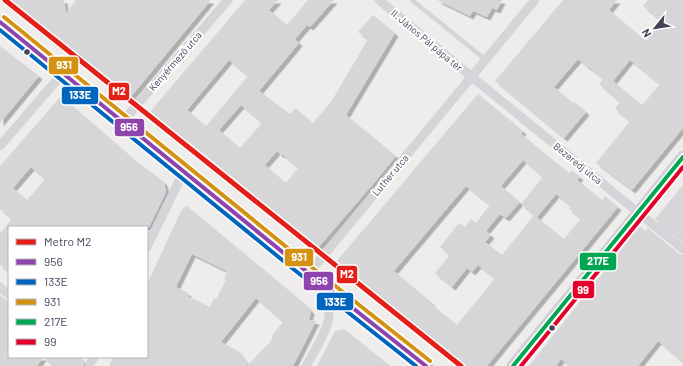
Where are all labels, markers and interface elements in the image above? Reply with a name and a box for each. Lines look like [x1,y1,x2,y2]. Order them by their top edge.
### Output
street label: II. János Pál pápa tér [389,7,465,74]
north arrow [635,8,675,48]
text: N [638,27,653,40]
street label: Kenyérmező utca [146,29,204,93]
unlabelled marker [22,47,32,57]
line badge: 931 [48,56,79,75]
text: 931 [56,58,72,71]
line badge: M2 [108,82,130,101]
text: M2 [112,84,126,97]
line badge: 133E [61,86,99,105]
text: 133E [69,88,92,101]
line badge: 956 [114,118,145,137]
text: 956 [120,120,138,133]
street label: Bezerédj utca [551,140,605,186]
street label: Luther utca [369,152,411,198]
legend [8,226,148,358]
text: Metro M2 [44,234,92,248]
line badge: 931 [284,248,314,267]
text: 931 [291,250,307,263]
line badge: 217E [579,252,617,271]
text: 956 [44,254,63,268]
text: 217E [587,254,610,267]
line badge: M2 [336,265,358,284]
text: M2 [340,267,354,280]
line badge: 956 [303,271,334,291]
text: 133E [44,274,68,288]
text: 956 [310,274,328,287]
line badge: 99 [572,280,595,299]
text: 99 [577,283,589,296]
line badge: 133E [316,292,354,311]
text: 931 [44,294,61,308]
text: 133E [324,295,347,308]
text: 217E [44,314,67,328]
unlabelled marker [547,323,557,333]
text: 99 [44,334,57,348]

